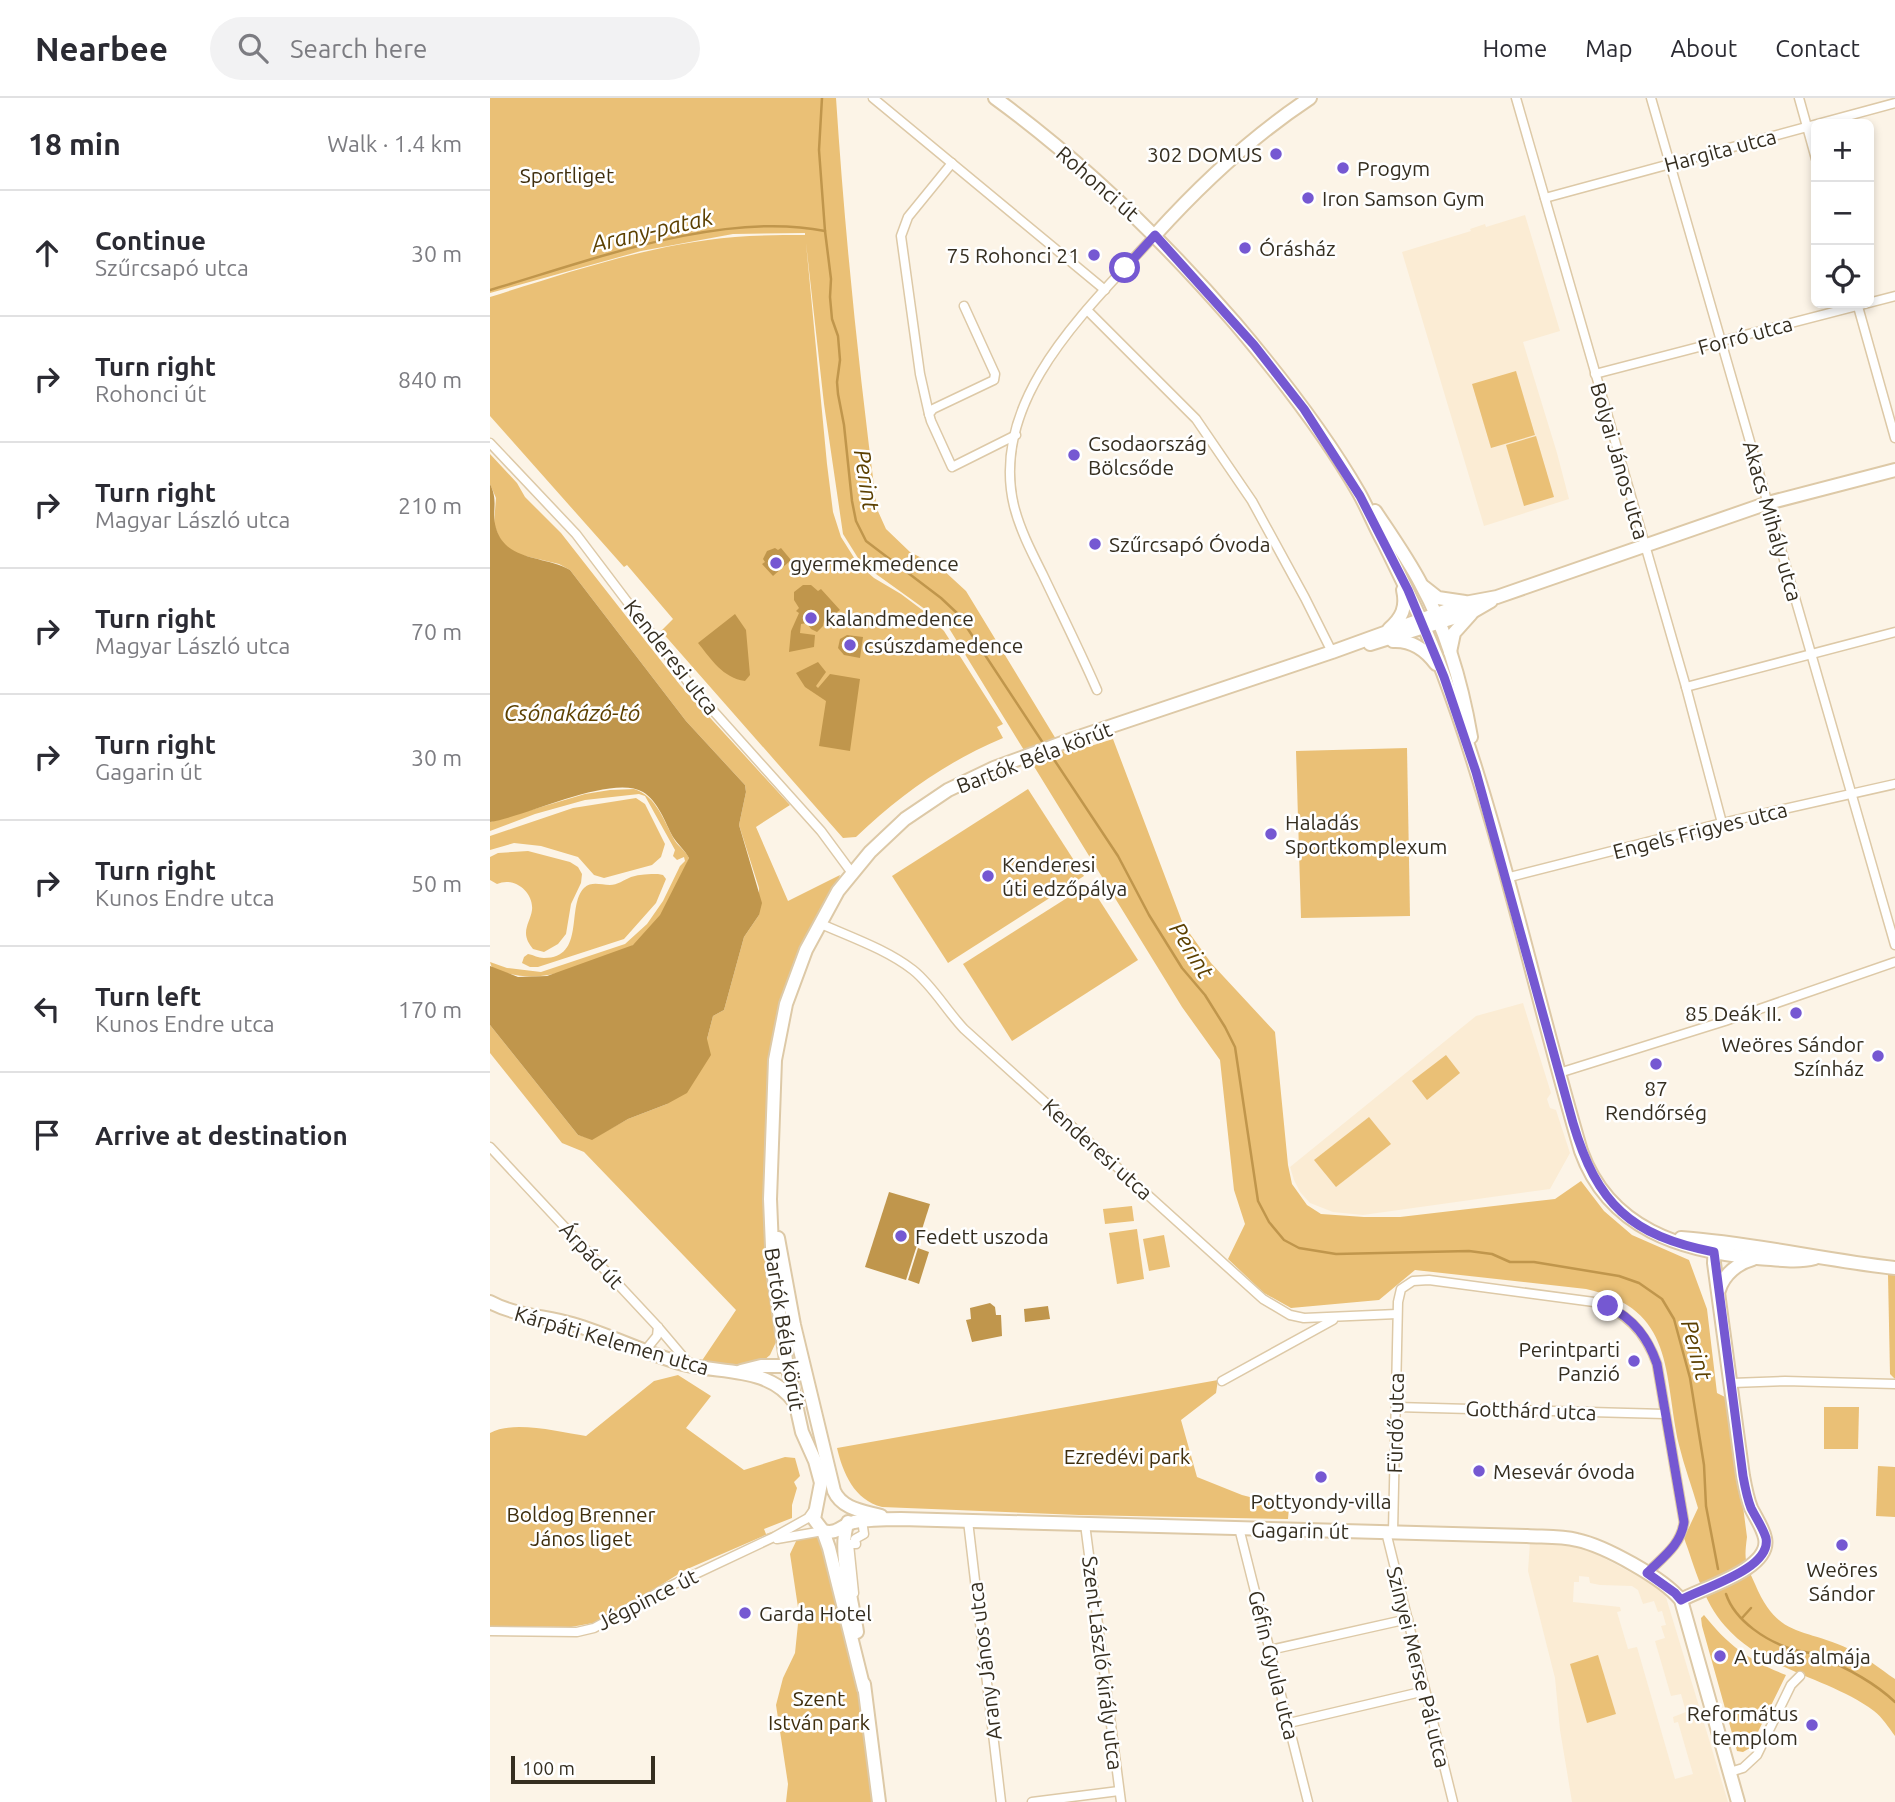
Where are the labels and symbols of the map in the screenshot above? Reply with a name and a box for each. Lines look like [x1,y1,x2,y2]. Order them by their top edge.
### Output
street label: Hargita utca [1661,124,1779,176]
street label: Rohonci út [1052,141,1144,225]
place label: 302 DOMUS [1147,142,1262,166]
marker: 302 DOMUS [1268,146,1284,162]
place label: Progym [1357,156,1430,180]
marker: Progym [1335,160,1351,176]
park label: Sportliget [520,163,614,187]
place label: Iron Samson Gym [1322,186,1485,210]
marker: Iron Samson Gym [1300,190,1316,206]
water label: Arany-patak [588,204,715,256]
place label: Órásház [1259,236,1336,260]
marker: Órásház [1237,240,1253,256]
place label: 75 Rohonci 21 [947,243,1080,267]
marker: 75 Rohonci 21 [1086,247,1102,263]
route start [1109,252,1140,283]
street label: Forró utca [1695,311,1795,359]
street label: Bolyai János utca [1586,380,1654,542]
place label: Csodaország Bölcsőde [1088,431,1207,479]
street label: Akacs Mihály utca [1739,438,1807,604]
marker: Csodaország Bölcsőde [1066,447,1082,463]
water label: Perint [850,448,884,513]
place label: Szűrcsapó Óvoda [1109,532,1271,556]
marker: Szűrcsapó Óvoda [1087,536,1103,552]
place label: gyermekmedence [790,551,959,575]
marker: gyermekmedence [768,555,784,571]
street label: Kenderesi utca [620,595,724,719]
place label: kalandmedence [825,606,974,630]
marker: kalandmedence [803,610,819,626]
place label: csúszdamedence [864,633,1023,657]
marker: csúszdamedence [842,637,858,653]
water label: Csónakázó-tó [504,700,640,725]
street label: Bartók Béla körút [953,716,1115,798]
street label: Engels Frigyes utca [1610,797,1790,863]
place label: Haladás Sportkomplexum [1285,810,1447,858]
marker: Haladás Sportkomplexum [1263,826,1279,842]
place label: Kenderesi úti edzőpálya [1002,852,1127,900]
marker: Kenderesi úti edzőpálya [980,868,996,884]
water label: Perint [1165,917,1219,983]
place label: 85 Deák II. [1685,1001,1782,1025]
marker: 85 Deák II. [1788,1005,1804,1021]
place label: Weöres Sándor Színház [1721,1032,1864,1080]
marker: Weöres Sándor Színház [1870,1048,1886,1064]
marker: 87 Rendőrség [1648,1056,1664,1072]
place label: 87 Rendőrség [1605,1076,1707,1124]
street label: Kenderesi utca [1038,1093,1158,1205]
street label: Árpád út [555,1217,629,1293]
place label: Fedett uszoda [915,1224,1049,1248]
marker: Fedett uszoda [893,1228,909,1244]
street label: Bartók Béla körút [760,1246,810,1412]
route end [1592,1290,1623,1321]
street label: Kárpáti Kelemen utca [512,1301,712,1379]
water label: Perint [1677,1317,1717,1384]
place label: Perintparti Panzió [1519,1337,1620,1385]
marker: Perintparti Panzió [1626,1353,1642,1369]
street label: Fürdő utca [1382,1372,1408,1474]
street label: Gotthárd utca [1465,1396,1597,1424]
park label: Ezredévi park [1064,1444,1191,1468]
place label: Mesevár óvoda [1493,1459,1635,1483]
marker: Mesevár óvoda [1471,1463,1487,1479]
marker: Pottyondy-villa [1313,1469,1329,1485]
place label: Pottyondy-villa [1250,1489,1392,1513]
park label: Boldog Brenner János liget [507,1502,656,1550]
street label: Gagarin út [1251,1517,1349,1543]
marker: Weöres Sándor [1834,1537,1850,1553]
street label: Szent László király utca [1078,1555,1128,1771]
place label: Weöres Sándor [1806,1557,1878,1605]
street label: Jégpince út [593,1563,701,1635]
street label: Szinyei Merse Pál utca [1382,1564,1456,1770]
street label: Arany János utca [962,1581,1006,1741]
street label: Géfin Gyula utca [1244,1588,1304,1742]
place label: Garda Hotel [759,1601,872,1625]
marker: Garda Hotel [737,1605,753,1621]
place label: A tudás almája [1734,1644,1871,1668]
marker: A tudás almája [1712,1648,1728,1664]
park label: Szent István park [768,1686,871,1734]
place label: Református templom [1687,1701,1798,1749]
marker: Református templom [1804,1717,1820,1733]
scale bar [511,1753,654,1785]

